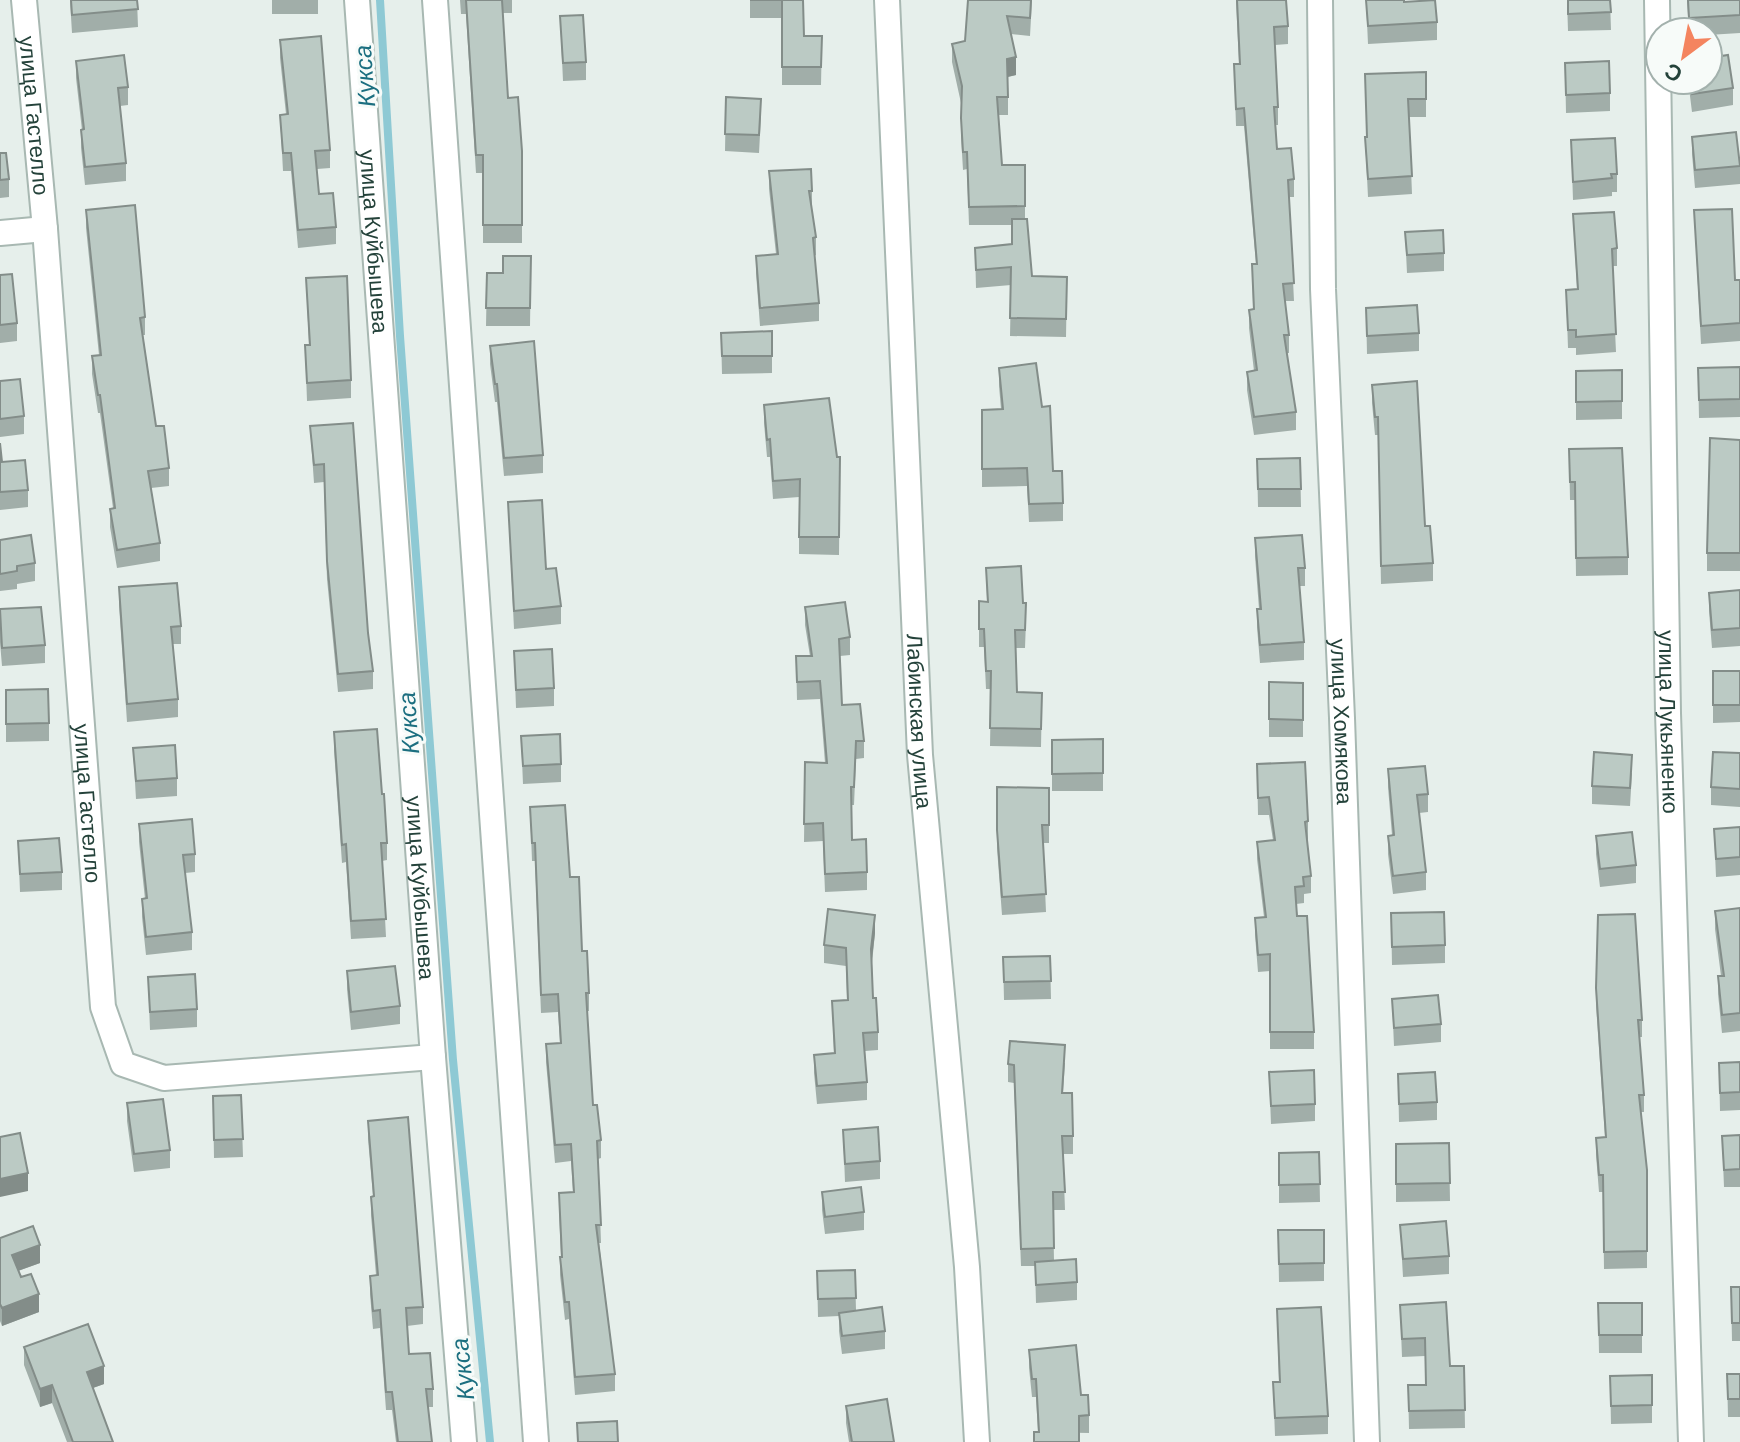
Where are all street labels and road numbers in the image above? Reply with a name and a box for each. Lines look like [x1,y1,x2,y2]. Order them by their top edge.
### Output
street label: улица Гастелло [12,35,56,196]
street label: улица Куйбышева [353,148,395,335]
street label: улица Лукьяненко [1652,630,1685,814]
street label: Лабинская улица [900,633,939,811]
street label: улица Хомякова [1324,638,1359,806]
street label: улица Гастелло [67,723,108,884]
street label: улица Куйбышева [399,795,441,982]

